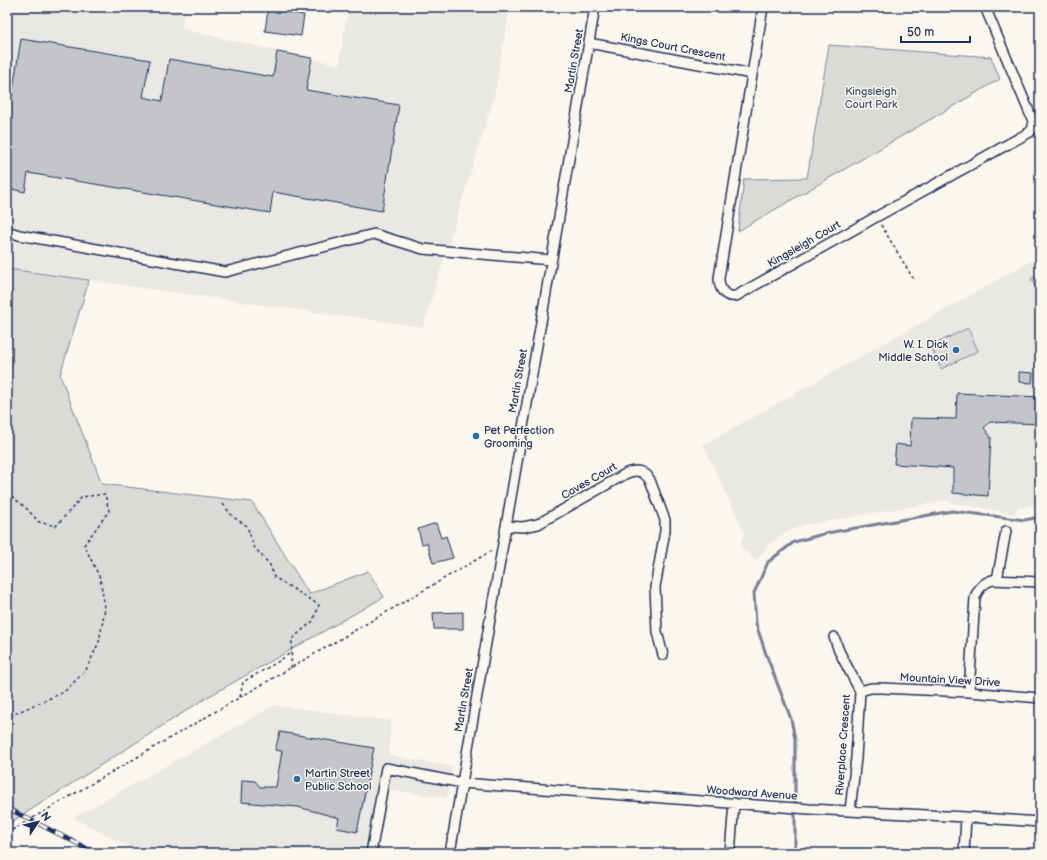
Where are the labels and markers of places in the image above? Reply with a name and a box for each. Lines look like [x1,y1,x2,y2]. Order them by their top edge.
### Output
place label: W. I. Dick Middle School [878,338,949,364]
marker: W. I. Dick Middle School [951,345,961,355]
place label: Pet Perfection Grooming [484,424,554,450]
marker: Pet Perfection Grooming [471,431,481,441]
place label: Martin Street Public School [305,767,371,793]
marker: Martin Street Public School [292,774,302,784]

